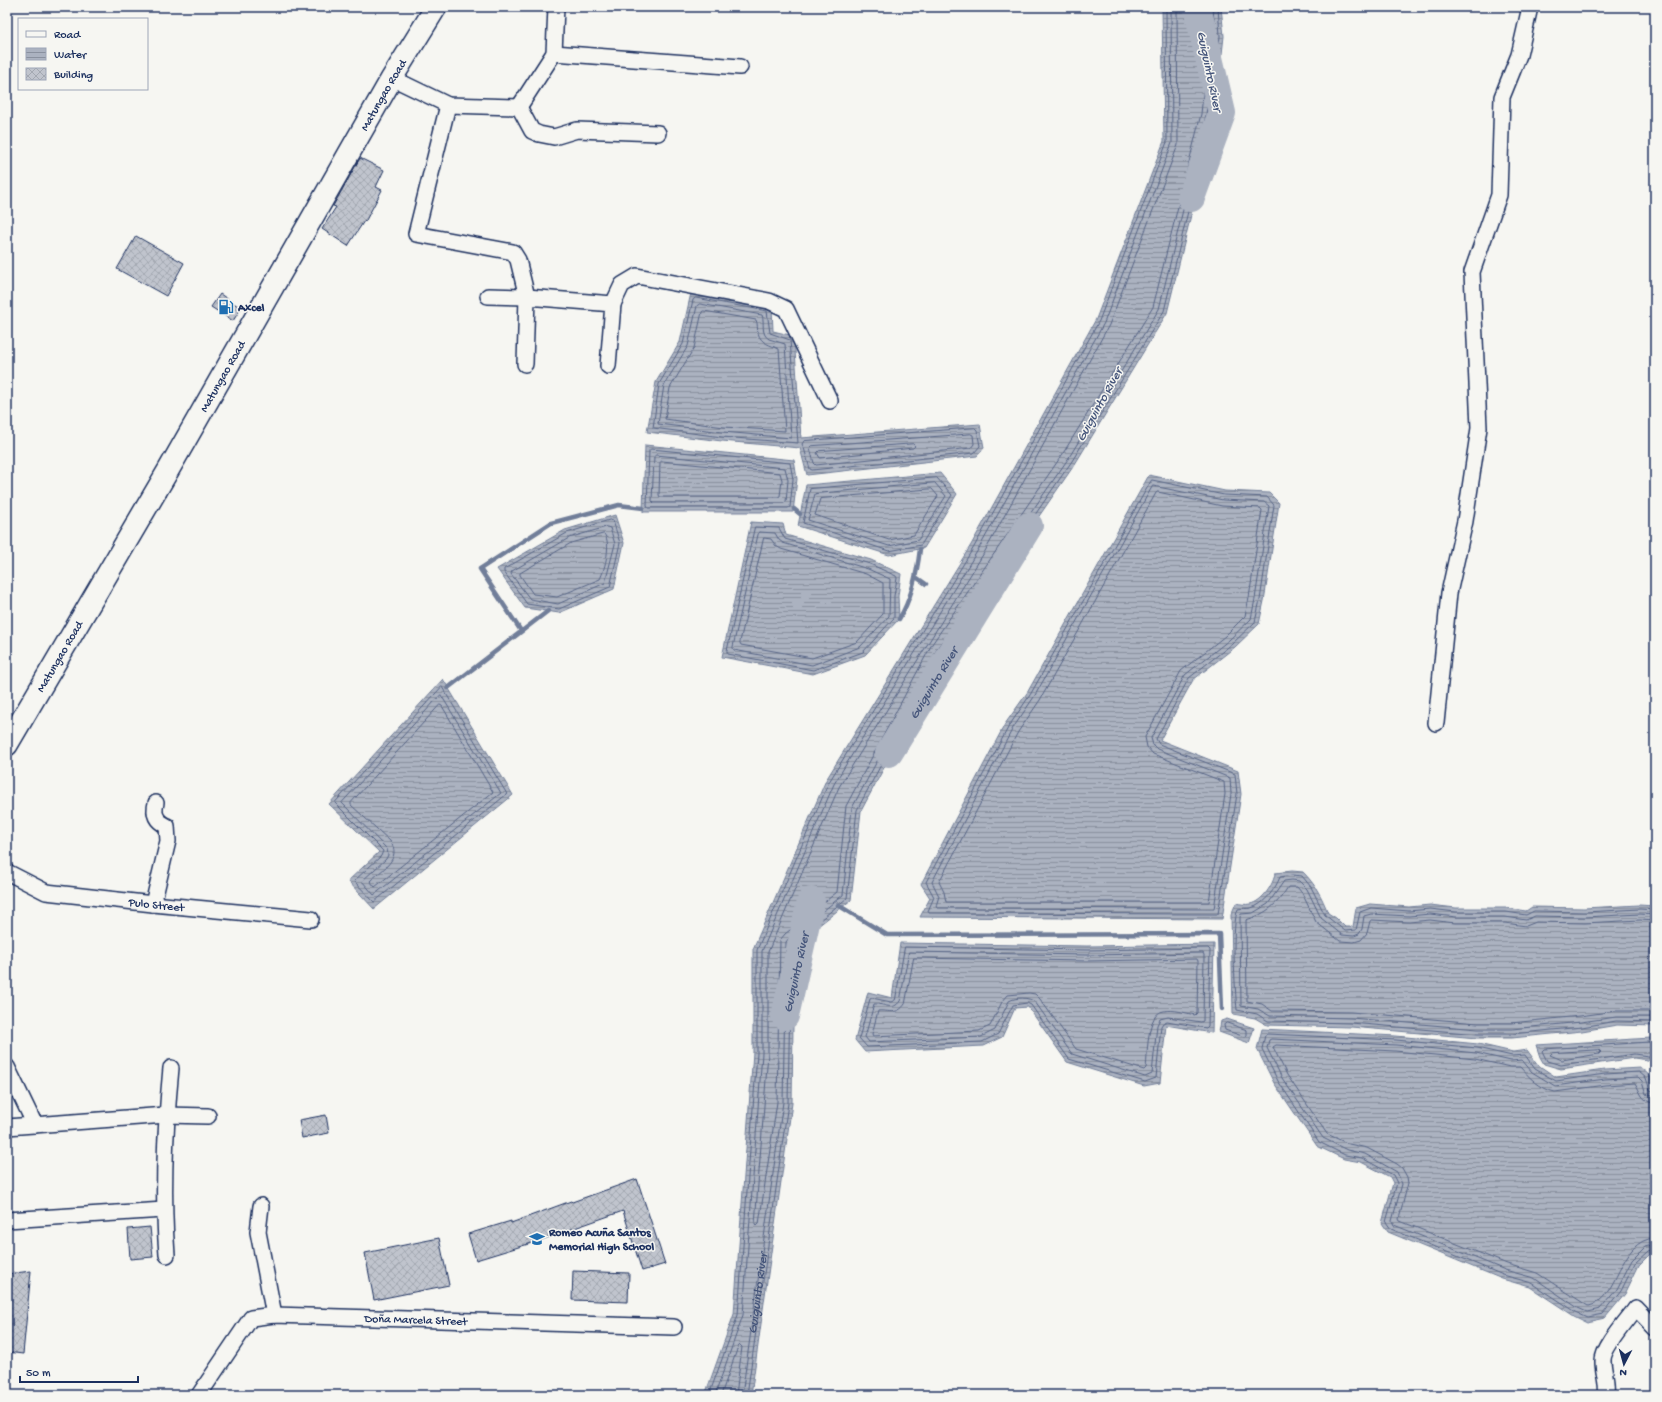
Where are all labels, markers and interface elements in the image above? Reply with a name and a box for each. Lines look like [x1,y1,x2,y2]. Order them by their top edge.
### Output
legend [18,18,148,90]
text: Road [54,29,81,43]
water label: Guiguinto River [1193,30,1225,115]
text: Water [54,49,88,63]
street label: Matungao Road [358,57,411,134]
text: Building [53,69,93,83]
fuel station icon: Axcel [217,298,235,316]
place label: Axcel [237,302,265,316]
street label: Matungao Road [198,338,250,415]
water label: Guiguinto River [1074,364,1128,444]
street label: Matungao Road [35,618,88,695]
water label: Guiguinto River [907,643,964,722]
street label: Pulo Street [127,896,186,916]
water label: Guiguinto River [781,929,814,1014]
place label: Romeo Acuña Santos Memorial High School [548,1227,654,1255]
school or university icon: Romeo Acuña Santos Memorial High School [528,1230,546,1248]
water label: Guiguinto River [746,1250,772,1335]
street label: Doña Marcela Street [363,1313,469,1330]
north arrow [1604,1344,1644,1384]
scale bar [20,1358,138,1384]
text: N [1619,1366,1627,1378]
text: 50 m [26,1367,51,1381]

